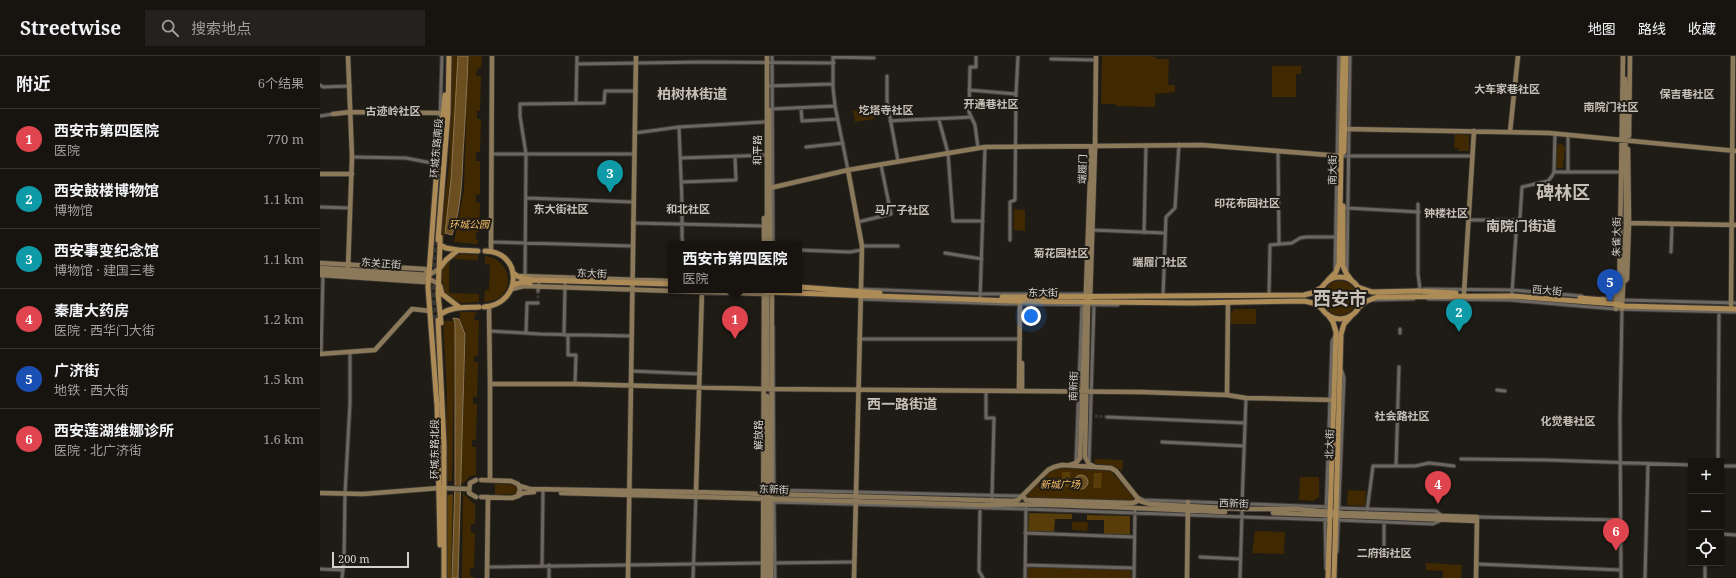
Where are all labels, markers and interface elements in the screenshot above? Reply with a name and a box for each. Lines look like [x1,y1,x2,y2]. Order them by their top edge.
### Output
search box [145,10,425,46]
text: Streetwise [20,15,121,41]
icon: search [159,17,181,39]
text: 搜索地点 [191,18,251,38]
text: 地图 [1588,19,1616,38]
text: 路线 [1638,19,1666,38]
text: 收藏 [1688,19,1716,38]
text: 附近 [16,72,50,95]
text: 6个结果 [258,74,304,92]
district label: 大车家巷社区 [1474,81,1540,96]
district label: 柏树林街道 [657,84,727,103]
district label: 保吉巷社区 [1660,86,1715,101]
district label: 开通巷社区 [964,96,1019,111]
district label: 南院门社区 [1584,99,1639,114]
district label: 圪塔寺社区 [859,102,914,117]
district label: 古迹岭社区 [366,103,421,118]
street label: 环城东路南段 [426,118,446,178]
text: 西安市第四医院 [54,120,159,140]
text: 1 [25,130,33,148]
text: 770 m [267,130,304,148]
street label: 和平路 [750,135,764,165]
text: 医院 [54,141,80,159]
street label: 端履门 [1074,154,1090,184]
street label: 南大街 [1325,155,1339,185]
pin: 3 [597,160,623,193]
text: 西安鼓楼博物馆 [54,180,159,200]
district label: 碑林区 [1536,180,1590,204]
text: 2 [25,190,33,208]
text: 1.1 km [263,190,304,208]
district label: 印花布园社区 [1214,195,1280,210]
text: 博物馆 [54,201,93,219]
district label: 东大街社区 [534,201,589,216]
district label: 和北社区 [666,201,710,216]
district label: 马厂子社区 [875,202,930,217]
district label: 钟楼社区 [1424,205,1468,220]
district label: 南院门街道 [1486,216,1556,235]
park label: 环城公园 [449,217,491,231]
street label: 朱雀大街 [1609,217,1623,257]
text: 西安事变纪念馆 [54,240,159,260]
popup [668,241,802,293]
district label: 菊花园社区 [1034,245,1089,260]
text: 西安市第四医院 [682,248,788,268]
text: 3 [25,250,33,268]
text: 1.1 km [263,250,304,268]
district label: 端履门社区 [1133,254,1188,269]
street label: 东关正街 [361,255,401,271]
text: 博物馆 · 建国三巷 [54,261,155,279]
street label: 东大街 [577,265,607,281]
text: 医院 [682,269,709,287]
pin: 5 [1597,269,1623,302]
street label: 西大街 [1531,282,1563,298]
street label: 东大街 [1028,285,1058,299]
district label: 西安市 [1313,286,1367,310]
pin: 2 [1446,299,1472,332]
text: 秦唐大药房 [54,300,129,320]
pin: 1 [722,306,748,339]
your location [1021,306,1041,326]
text: 4 [25,310,33,328]
text: 1.2 km [263,310,304,328]
text: 医院 · 西华门大街 [54,321,155,339]
text: 广济街 [54,360,99,380]
text: 5 [25,370,33,388]
text: 1.5 km [263,370,304,388]
street label: 南新街 [1065,371,1081,401]
text: 地铁 · 西大街 [54,381,129,399]
district label: 西一路街道 [867,394,937,413]
district label: 社会路社区 [1375,408,1430,423]
district label: 化觉巷社区 [1541,413,1596,428]
street label: 环城东路北段 [427,419,441,479]
text: 西安莲湖维娜诊所 [54,420,174,440]
street label: 解放路 [751,420,765,450]
street label: 北大街 [1321,429,1337,459]
text: 6 [25,430,33,448]
text: 1.6 km [263,430,304,448]
text: 医院 · 北广济街 [54,441,142,459]
map controls [1688,458,1724,566]
button: + [1688,458,1724,494]
pin: 4 [1425,471,1451,504]
park label: 新城广场 [1040,477,1081,491]
street label: 东新街 [759,481,789,497]
button: − [1688,494,1724,530]
street label: 西新街 [1219,495,1249,511]
pin: 6 [1603,518,1629,551]
button: locate [1688,530,1724,566]
district label: 二府街社区 [1357,545,1412,560]
scale bar [332,550,409,569]
text: 200 m [338,551,370,566]

